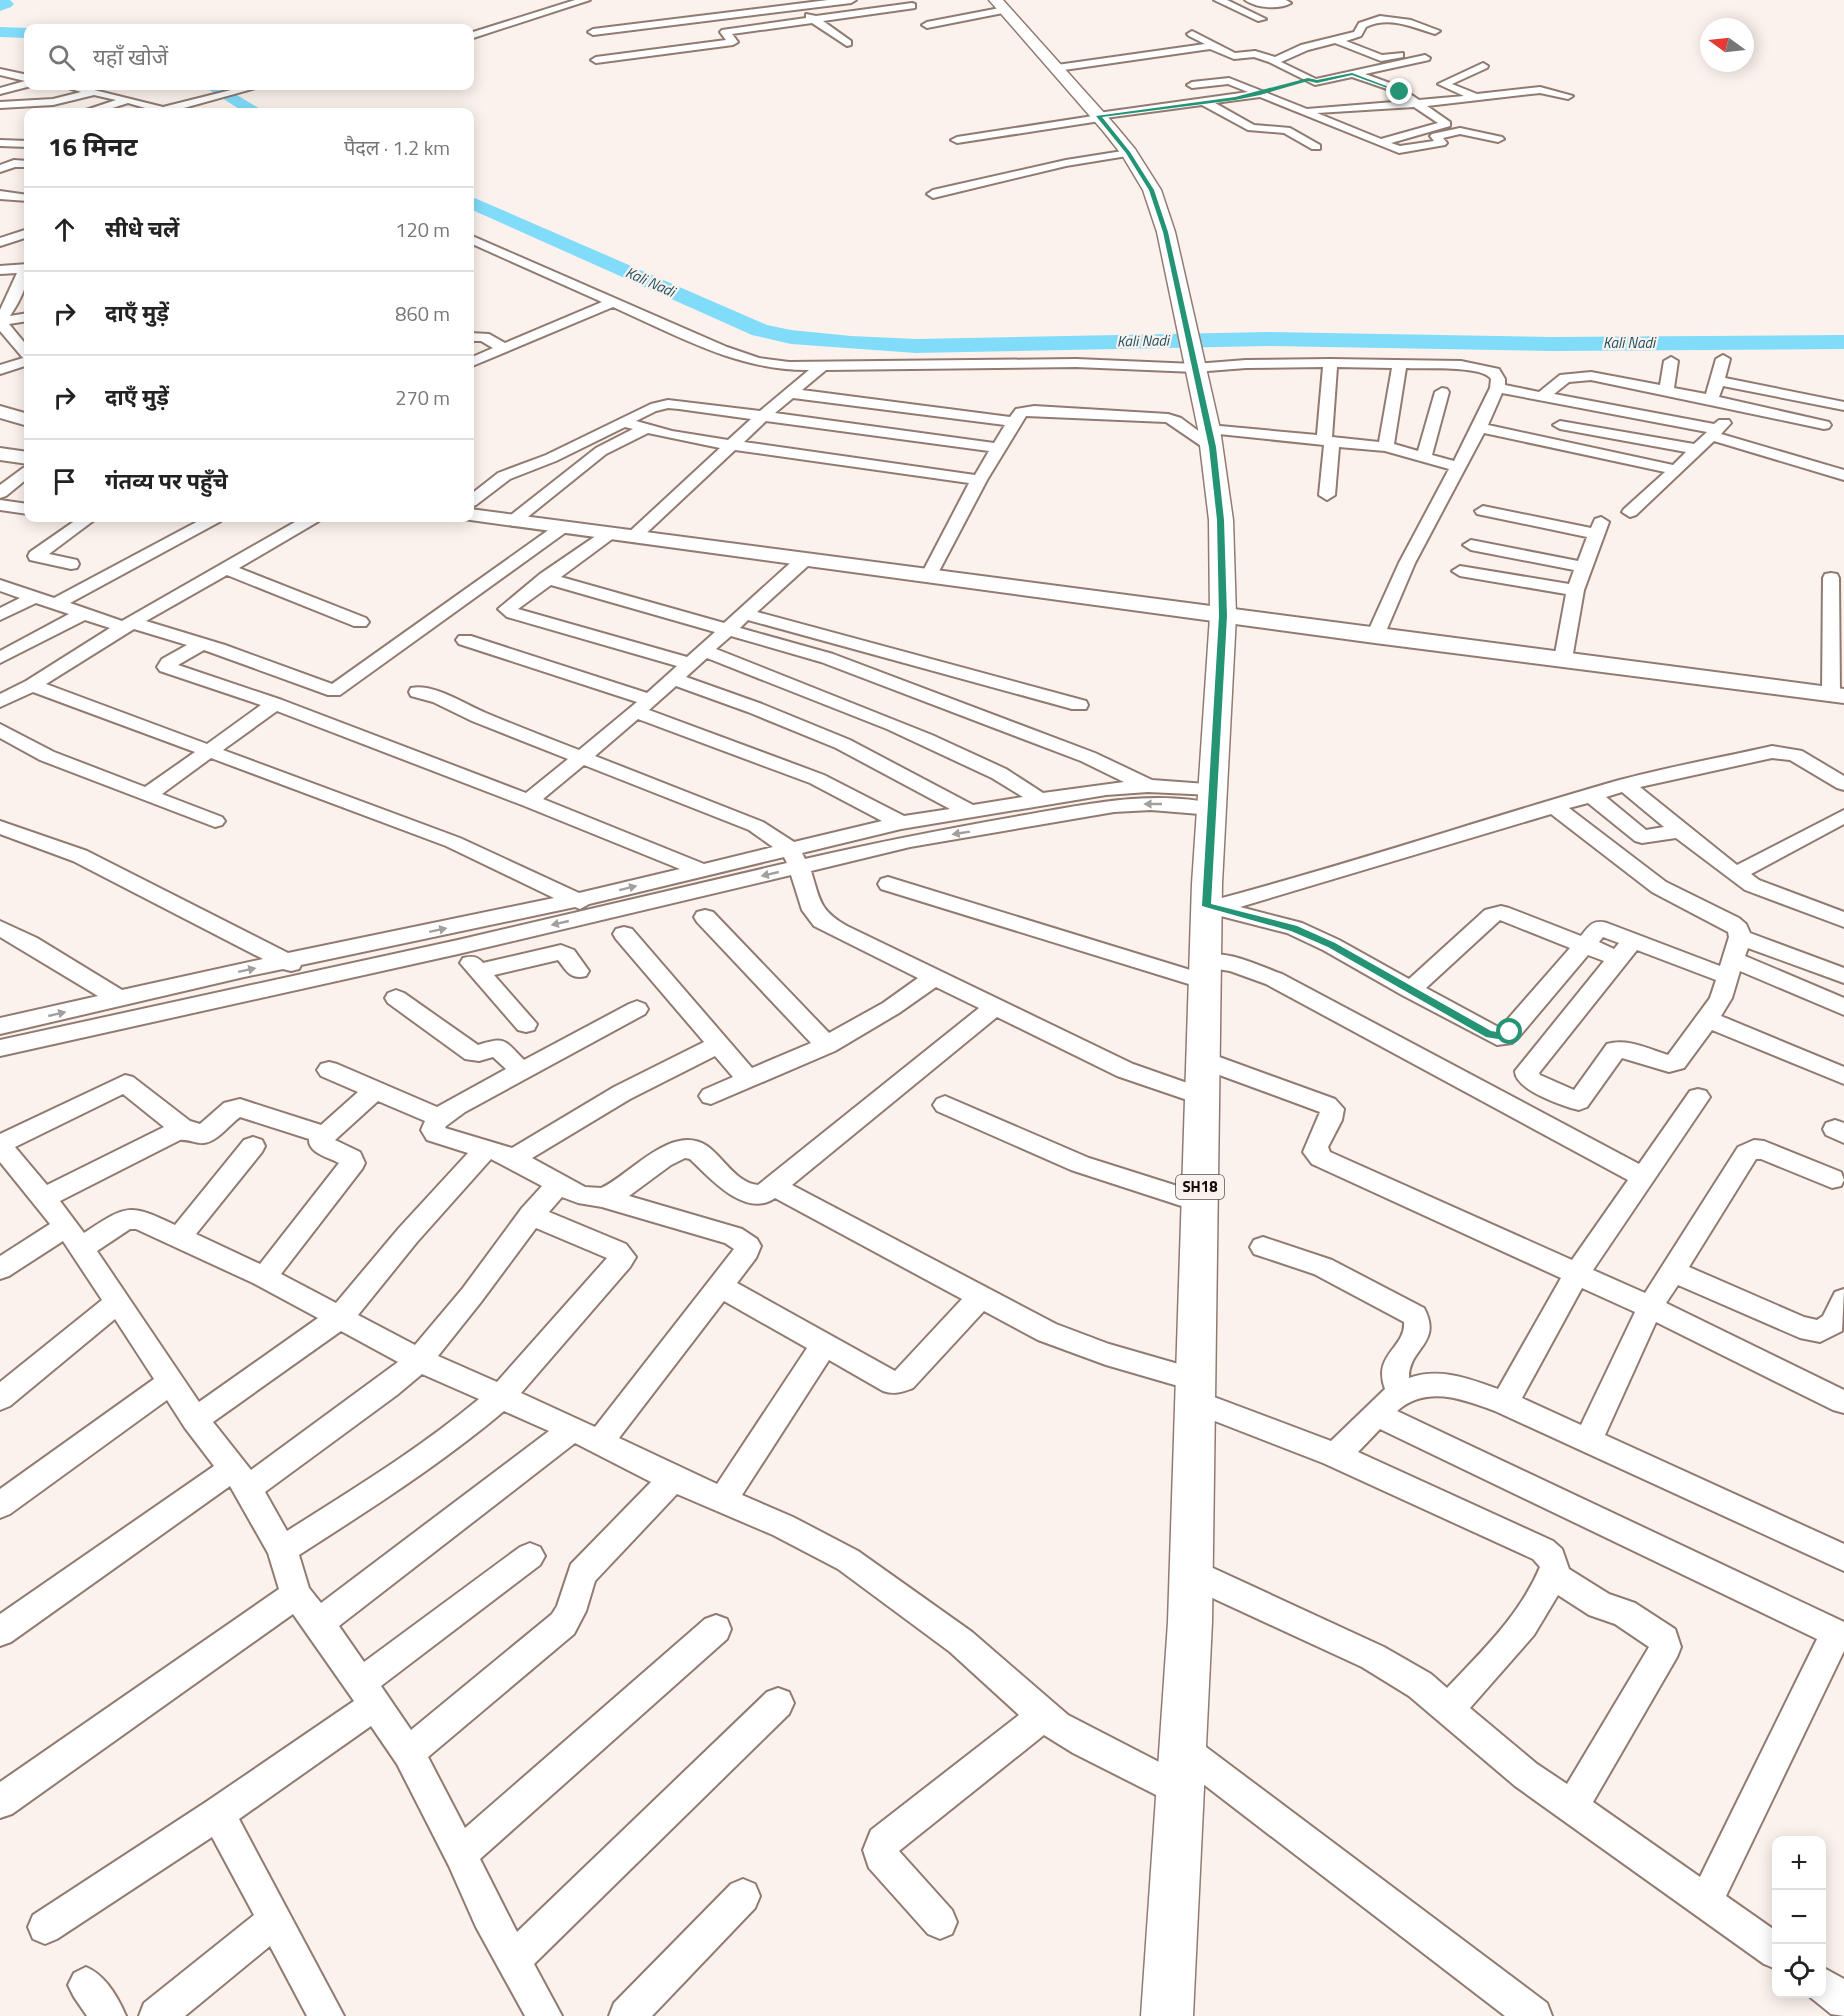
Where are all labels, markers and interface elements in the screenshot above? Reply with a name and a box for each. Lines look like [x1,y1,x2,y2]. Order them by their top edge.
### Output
north arrow [1700,18,1754,72]
search box [24,24,474,90]
text: यहाँ खोजें [93,40,168,74]
icon: search [45,41,78,74]
route end [1386,78,1412,104]
text: 16 मिनट [48,127,137,166]
text: पैदल · 1.2 km [344,132,450,163]
text: सीधे चलें [105,212,179,246]
icon: ahead [48,213,81,246]
text: 120 m [395,214,450,245]
water label: Kali Nadi [622,260,680,303]
text: दाएँ मुड़ें [105,296,169,330]
icon: right [48,297,81,330]
text: 860 m [395,298,450,329]
water label: Kali Nadi [1117,329,1171,352]
water label: Kali Nadi [1603,331,1657,354]
text: दाएँ मुड़ें [105,380,169,414]
icon: right [48,381,81,414]
text: 270 m [395,382,450,413]
text: गंतव्य पर पहुँचे [105,464,228,498]
icon: arrive [48,465,81,498]
one-way arrow [1144,799,1163,809]
one-way arrow [951,828,970,837]
one-way arrow [761,869,779,879]
one-way arrow [619,882,638,892]
one-way arrow [551,919,569,929]
one-way arrow [429,925,448,934]
one-way arrow [238,965,257,974]
one-way arrow [48,1008,66,1018]
route start [1496,1018,1522,1044]
road number: SH18 [1176,1175,1224,1199]
map controls [1772,1836,1826,1998]
button: + [1772,1836,1826,1890]
button: − [1772,1890,1826,1944]
button: locate [1772,1944,1826,1998]

